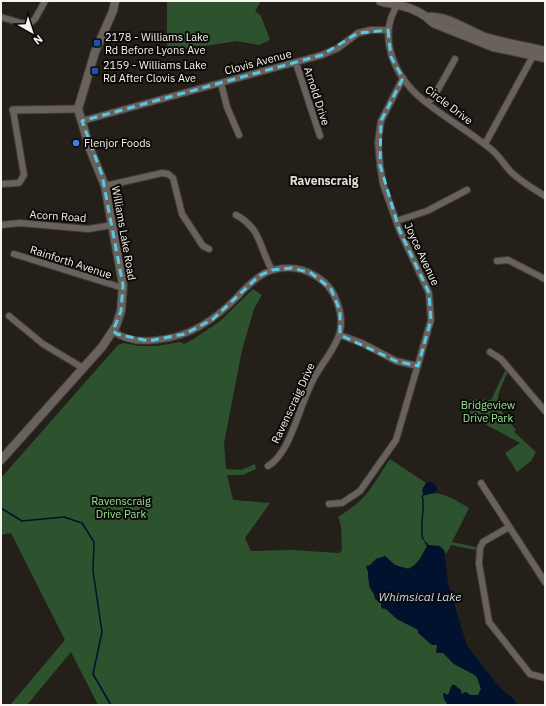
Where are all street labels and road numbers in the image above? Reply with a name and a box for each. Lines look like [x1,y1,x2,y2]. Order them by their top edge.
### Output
street label: Clovis Avenue [223,46,293,78]
street label: Arnold Drive [301,65,333,127]
street label: Circle Drive [422,82,476,128]
street label: Williams Lake Road [109,185,139,281]
street label: Acorn Road [29,207,87,225]
street label: Joyce Avenue [401,220,443,288]
street label: Rainforth Avenue [28,242,114,282]
street label: Ravenscraig Drive [268,360,318,446]

